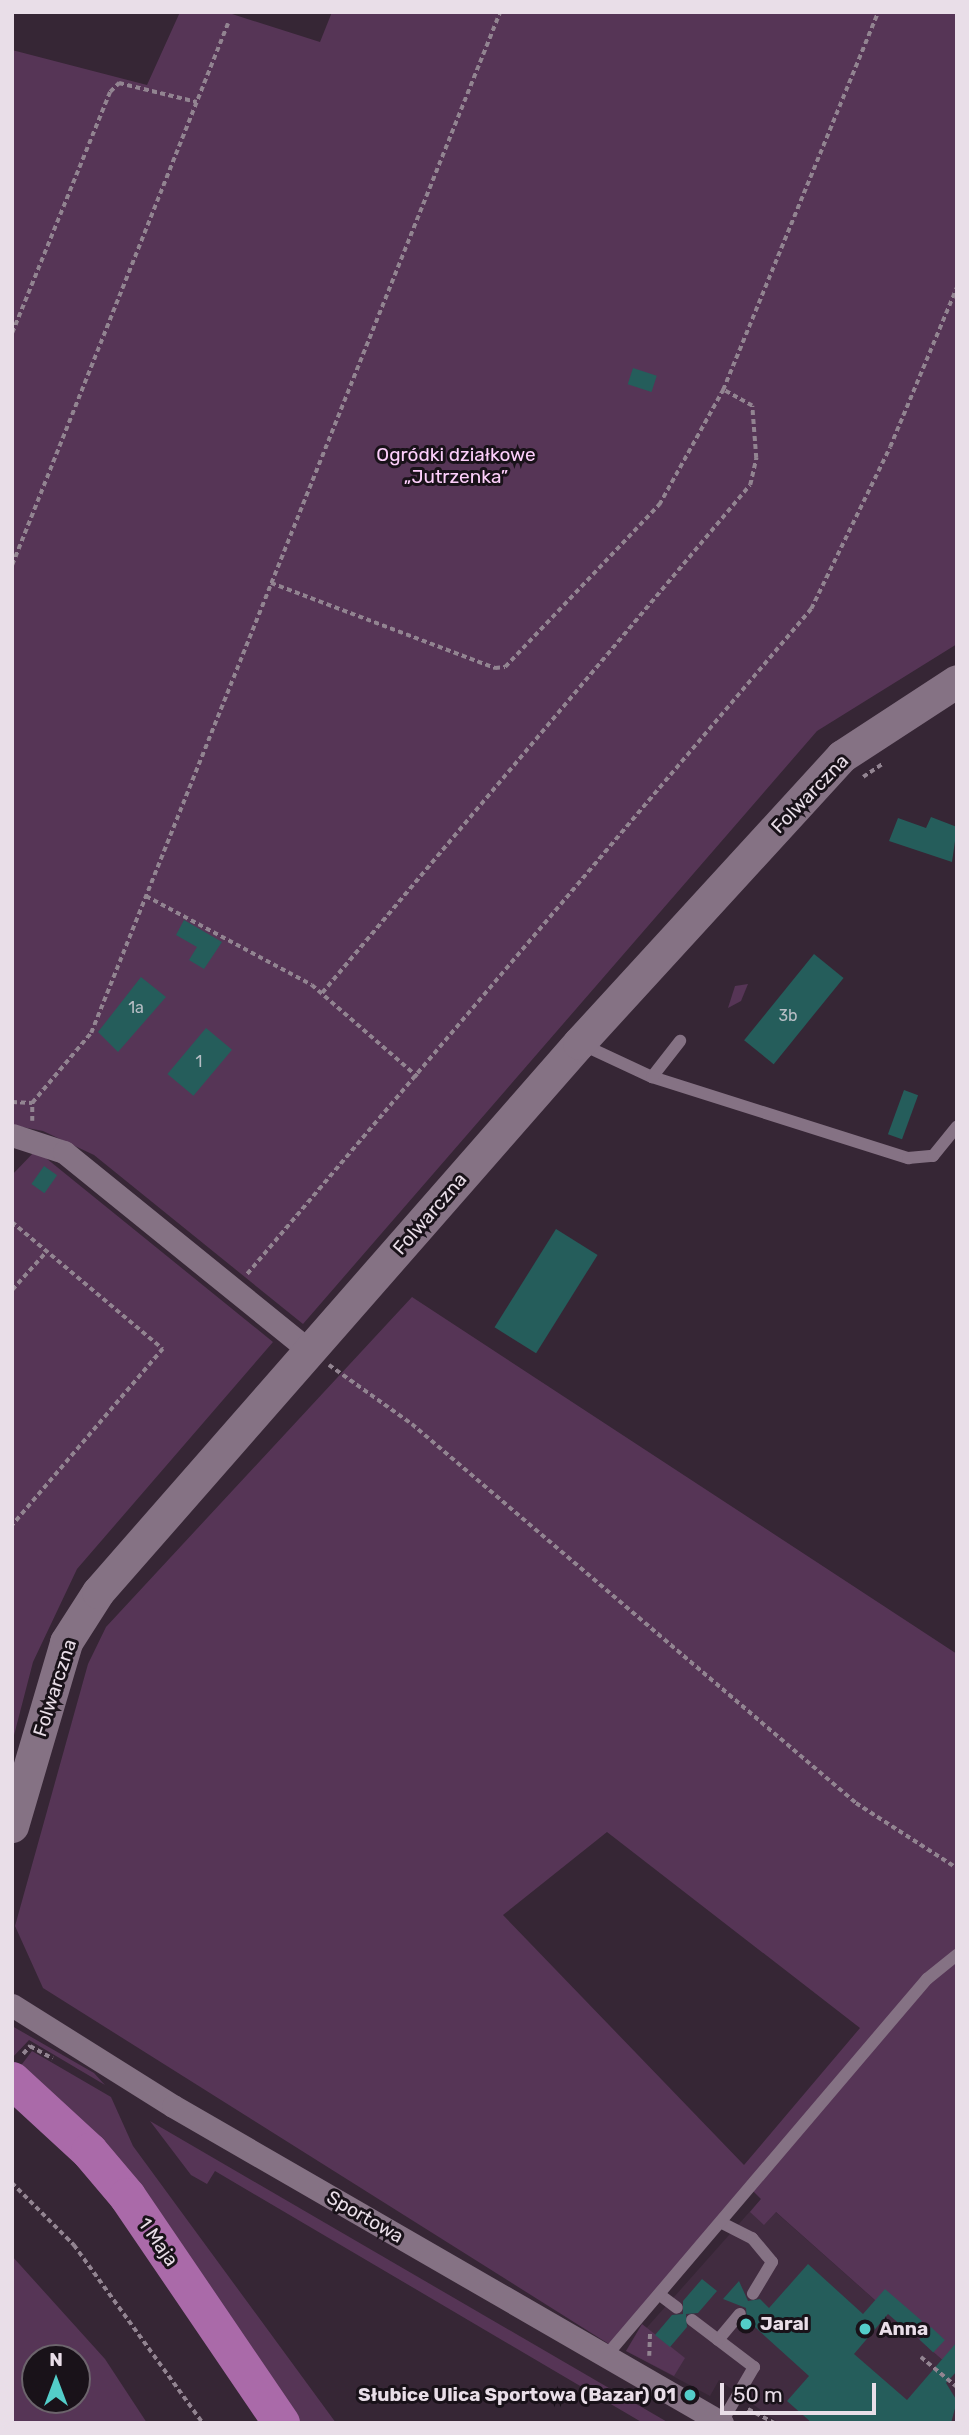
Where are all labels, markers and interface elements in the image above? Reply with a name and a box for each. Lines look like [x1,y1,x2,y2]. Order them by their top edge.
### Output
park label: Ogródki działkowe „Jutrzenka” [376,444,536,488]
street label: Folwarczna [767,750,853,838]
house number: 1a [128,998,144,1018]
house number: 3b [778,1006,798,1026]
house number: 1 [196,1052,202,1072]
street label: Folwarczna [388,1168,472,1260]
street label: Folwarczna [29,1636,81,1740]
street label: Sportowa [323,2186,407,2248]
street label: 1 Maja [133,2213,183,2271]
place label: Jaral [760,2313,809,2335]
marker: Jaral [738,2316,754,2332]
place label: Anna [879,2318,928,2340]
marker: Anna [857,2321,873,2337]
north arrow [21,2344,91,2414]
text: N [49,2348,63,2371]
scale bar [724,2368,880,2412]
text: 50 m [733,2382,783,2407]
place label: Słubice Ulica Sportowa (Bazar) 01 [358,2384,676,2406]
marker: Słubice Ulica Sportowa (Bazar) 01 [682,2387,698,2403]

